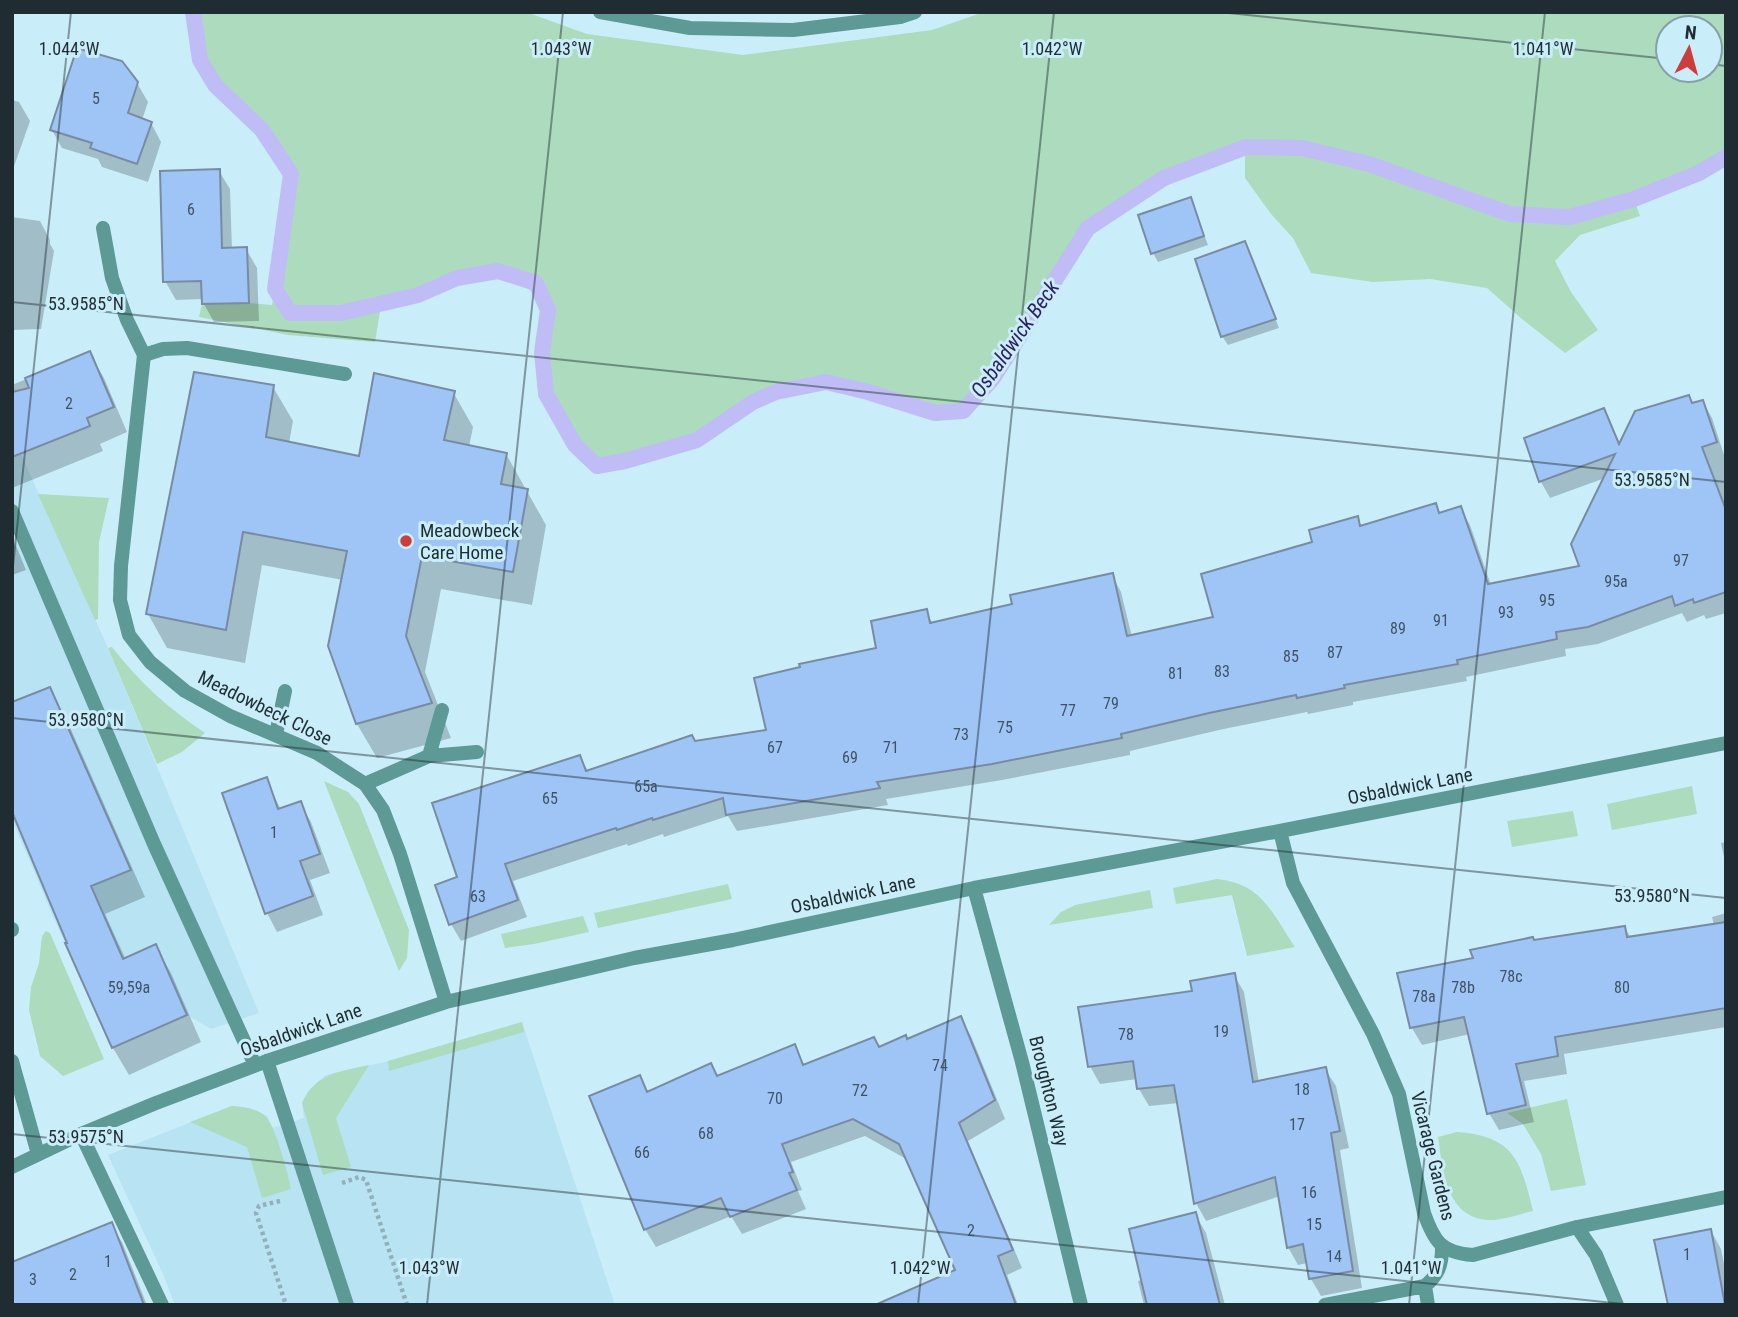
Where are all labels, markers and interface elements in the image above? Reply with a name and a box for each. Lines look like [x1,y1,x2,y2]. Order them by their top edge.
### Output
north arrow [1654,14,1724,84]
text: N [1684,21,1698,45]
text: 1.044°W [39,38,100,59]
text: 1.043°W [531,38,592,59]
text: 1.042°W [1022,38,1083,59]
text: 1.041°W [1513,38,1574,59]
house number: 5 [92,89,100,108]
house number: 6 [187,200,195,219]
water label: Osbaldwick Beck [966,275,1064,402]
text: 53.9585°N [48,293,124,314]
house number: 2 [65,394,73,413]
text: 53.9585°N [1614,469,1690,490]
place label: Meadowbeck Care Home [420,519,520,564]
marker: Meadowbeck Care Home [398,533,414,549]
house number: 97 [1673,551,1689,570]
house number: 95a [1604,572,1628,591]
house number: 95 [1539,591,1555,610]
house number: 93 [1498,603,1514,622]
house number: 91 [1433,611,1449,630]
house number: 89 [1390,619,1406,638]
house number: 87 [1327,643,1343,662]
house number: 85 [1283,647,1299,666]
house number: 83 [1214,662,1230,681]
house number: 81 [1168,664,1184,683]
street label: Meadowbeck Close [194,666,336,750]
house number: 79 [1103,694,1119,713]
house number: 77 [1060,701,1076,720]
text: 53.9580°N [48,709,124,730]
house number: 75 [997,718,1013,737]
house number: 73 [953,725,969,744]
house number: 67 [767,738,783,757]
house number: 71 [883,738,899,757]
house number: 69 [842,748,858,767]
street label: Osbaldwick Lane [1345,763,1475,809]
house number: 65a [634,777,658,796]
house number: 65 [542,789,558,808]
house number: 1 [270,823,278,842]
street label: Osbaldwick Lane [788,870,918,918]
text: 53.9580°N [1614,885,1690,906]
house number: 63 [470,887,486,906]
house number: 78c [1499,967,1523,986]
house number: 59,59a [108,978,150,997]
house number: 78b [1451,978,1475,997]
house number: 80 [1614,978,1630,997]
house number: 78a [1412,987,1436,1006]
street label: Osbaldwick Lane [237,998,365,1062]
house number: 19 [1213,1022,1229,1041]
house number: 78 [1118,1025,1134,1044]
street label: Broughton Way [1024,1033,1074,1149]
house number: 74 [932,1056,948,1075]
house number: 18 [1294,1080,1310,1099]
house number: 72 [852,1081,868,1100]
house number: 70 [767,1089,783,1108]
street label: Vicarage Gardens [1406,1089,1460,1223]
house number: 17 [1289,1115,1305,1134]
house number: 68 [698,1124,714,1143]
text: 53.9575°N [48,1126,124,1147]
house number: 66 [634,1143,650,1162]
house number: 16 [1301,1183,1317,1202]
house number: 15 [1306,1215,1322,1234]
house number: 2 [967,1221,975,1240]
house number: 1 [1683,1245,1691,1264]
house number: 14 [1326,1247,1342,1266]
house number: 1 [104,1252,112,1271]
text: 1.043°W [399,1257,460,1278]
text: 1.042°W [890,1257,951,1278]
text: 1.041°W [1381,1257,1442,1278]
house number: 2 [69,1265,77,1284]
house number: 3 [29,1270,37,1289]

